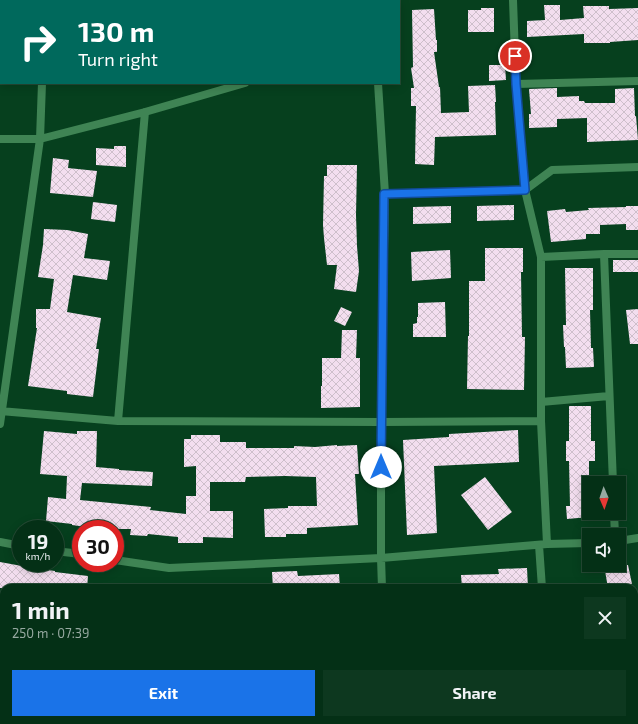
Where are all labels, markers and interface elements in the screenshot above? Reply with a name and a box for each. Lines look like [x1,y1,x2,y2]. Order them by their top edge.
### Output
text: 130 m [78,14,154,48]
icon: right [12,16,64,68]
pin [498,39,532,73]
icon: arrive [504,45,526,67]
text: Turn right [78,48,158,70]
position arrow [360,446,402,488]
north arrow [582,476,626,520]
map controls [582,476,626,572]
speed limit sign: 30 [72,520,124,572]
button: sound [582,528,626,572]
text: 19 [28,529,48,553]
text: km/h [26,550,50,562]
text: 1 min [12,595,70,624]
button: close [584,597,626,639]
text: 250 m · 07:39 [12,625,90,641]
button: Exit [12,670,315,716]
button: Share [323,670,626,716]

